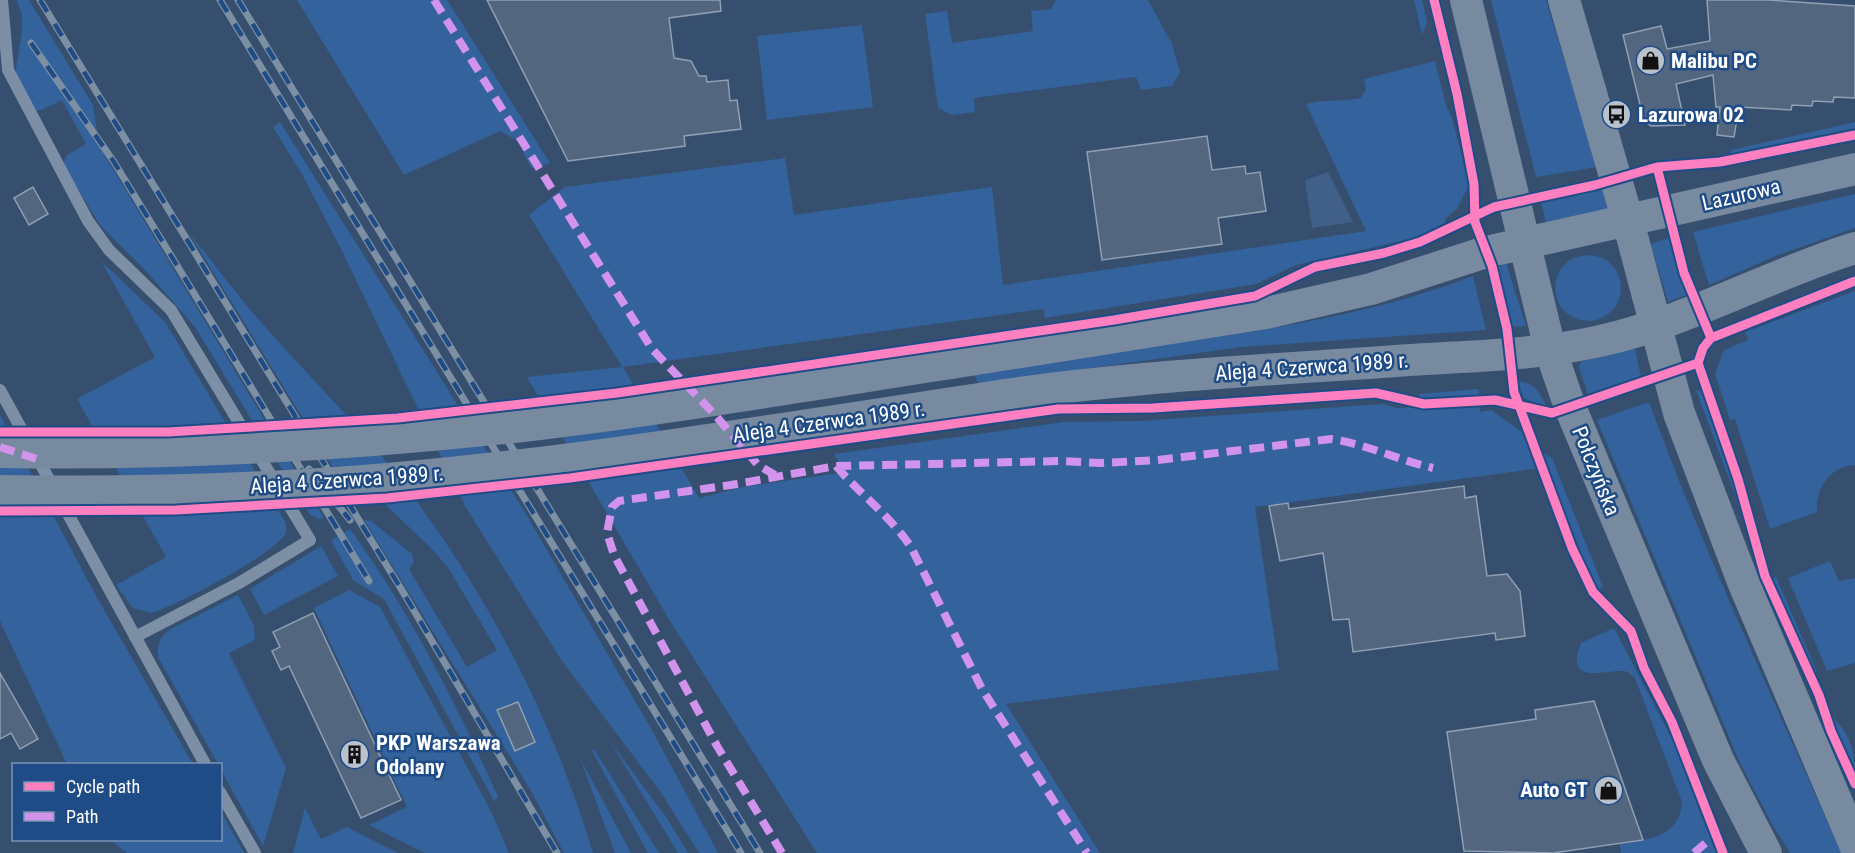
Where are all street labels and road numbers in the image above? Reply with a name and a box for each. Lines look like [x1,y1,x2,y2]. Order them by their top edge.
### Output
street label: Lazurowa [1699,174,1783,216]
street label: Aleja 4 Czerwca 1989 r. [1214,348,1410,386]
street label: Aleja 4 Czerwca 1989 r. [731,397,927,447]
street label: Połczyńska [1567,423,1625,519]
street label: Aleja 4 Czerwca 1989 r. [249,461,445,499]

